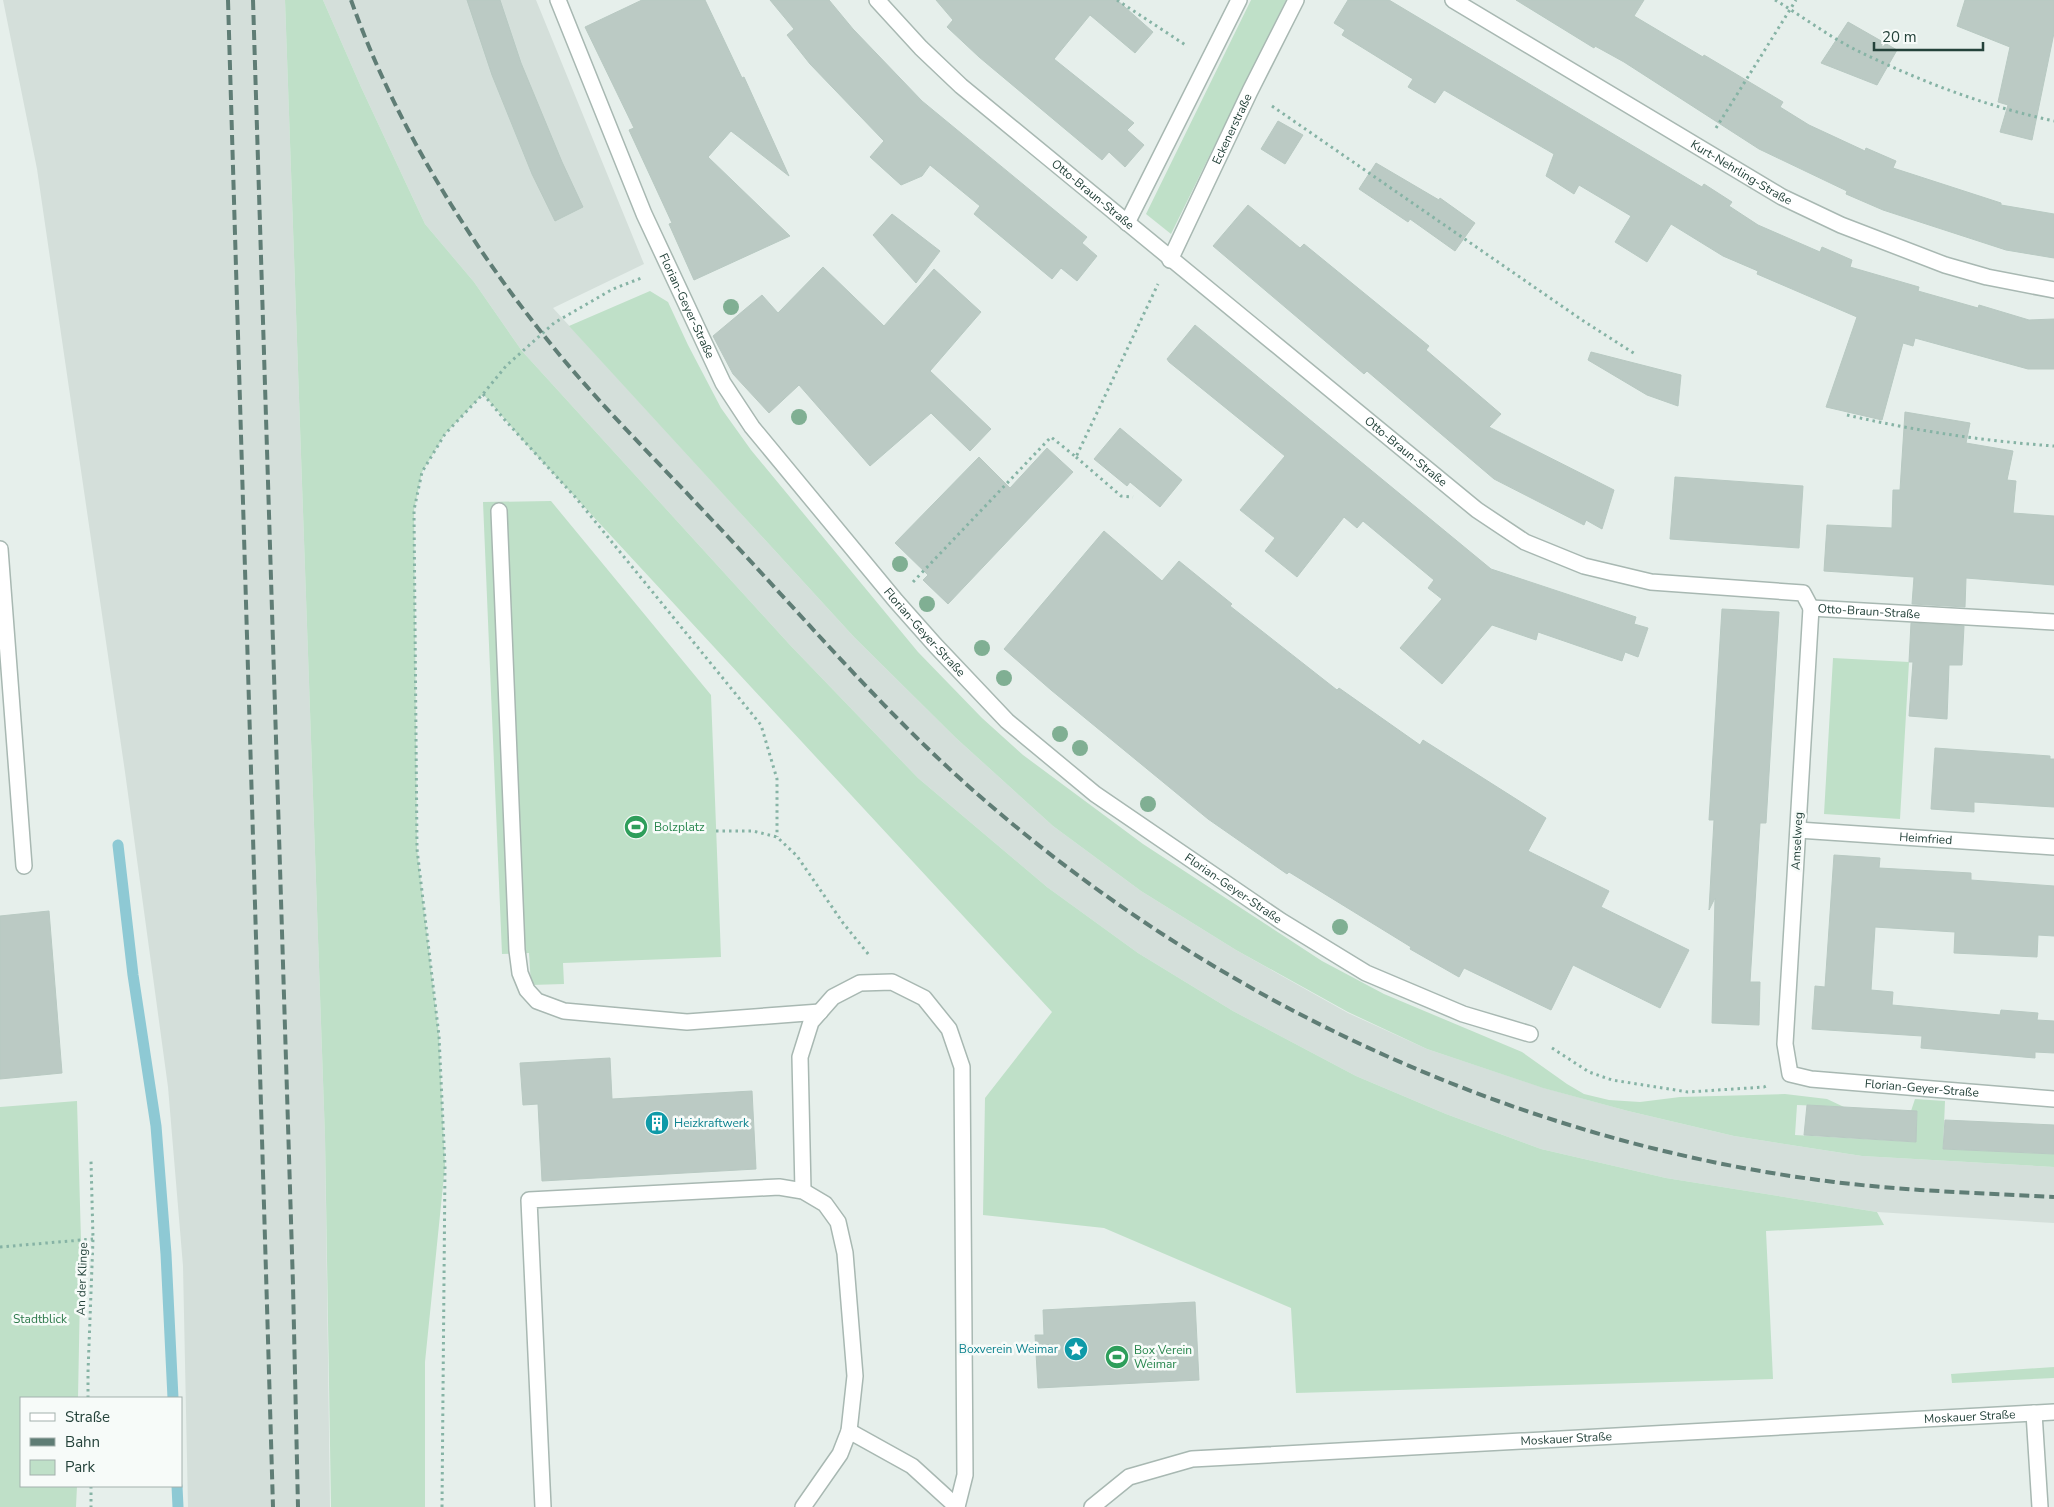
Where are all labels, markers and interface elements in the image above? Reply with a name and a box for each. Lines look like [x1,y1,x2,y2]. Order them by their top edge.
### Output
scale bar [1874,20,1983,52]
text: 20 m [1882,27,1917,47]
street label: Eckenerstraße [1208,91,1256,167]
street label: Kurt-Nehrling-Straße [1688,136,1795,209]
street label: Otto-Braun-Straße [1048,156,1138,233]
street label: Florian-Geyer-Straße [655,251,718,361]
street label: Otto-Braun-Straße [1361,413,1450,490]
street label: Florian-Geyer-Straße [880,584,969,680]
street label: Otto-Braun-Straße [1817,600,1921,622]
street label: Amselweg [1787,812,1807,870]
sports icon: Bolzplatz [623,814,649,840]
place label: Bolzplatz [654,819,705,835]
street label: Heimfried [1899,829,1953,848]
street label: Florian-Geyer-Straße [1181,850,1285,927]
street label: Florian-Geyer-Straße [1864,1075,1980,1101]
building icon: Heizkraftwerk [644,1110,670,1136]
place label: Heizkraftwerk [674,1115,750,1131]
street label: An der Klinge [73,1242,91,1316]
park label: Stadtblick [13,1311,68,1327]
place icon: Boxverein Weimar [1063,1336,1089,1362]
place label: Boxverein Weimar [959,1341,1059,1357]
place label: Box Verein Weimar [1134,1342,1192,1372]
sports icon: Box Verein Weimar [1104,1344,1130,1370]
legend [20,1397,182,1487]
street label: Moskauer Straße [1924,1406,2016,1427]
text: Straße [65,1407,110,1427]
street label: Moskauer Straße [1520,1428,1612,1449]
text: Bahn [65,1432,100,1452]
text: Park [65,1457,95,1477]

